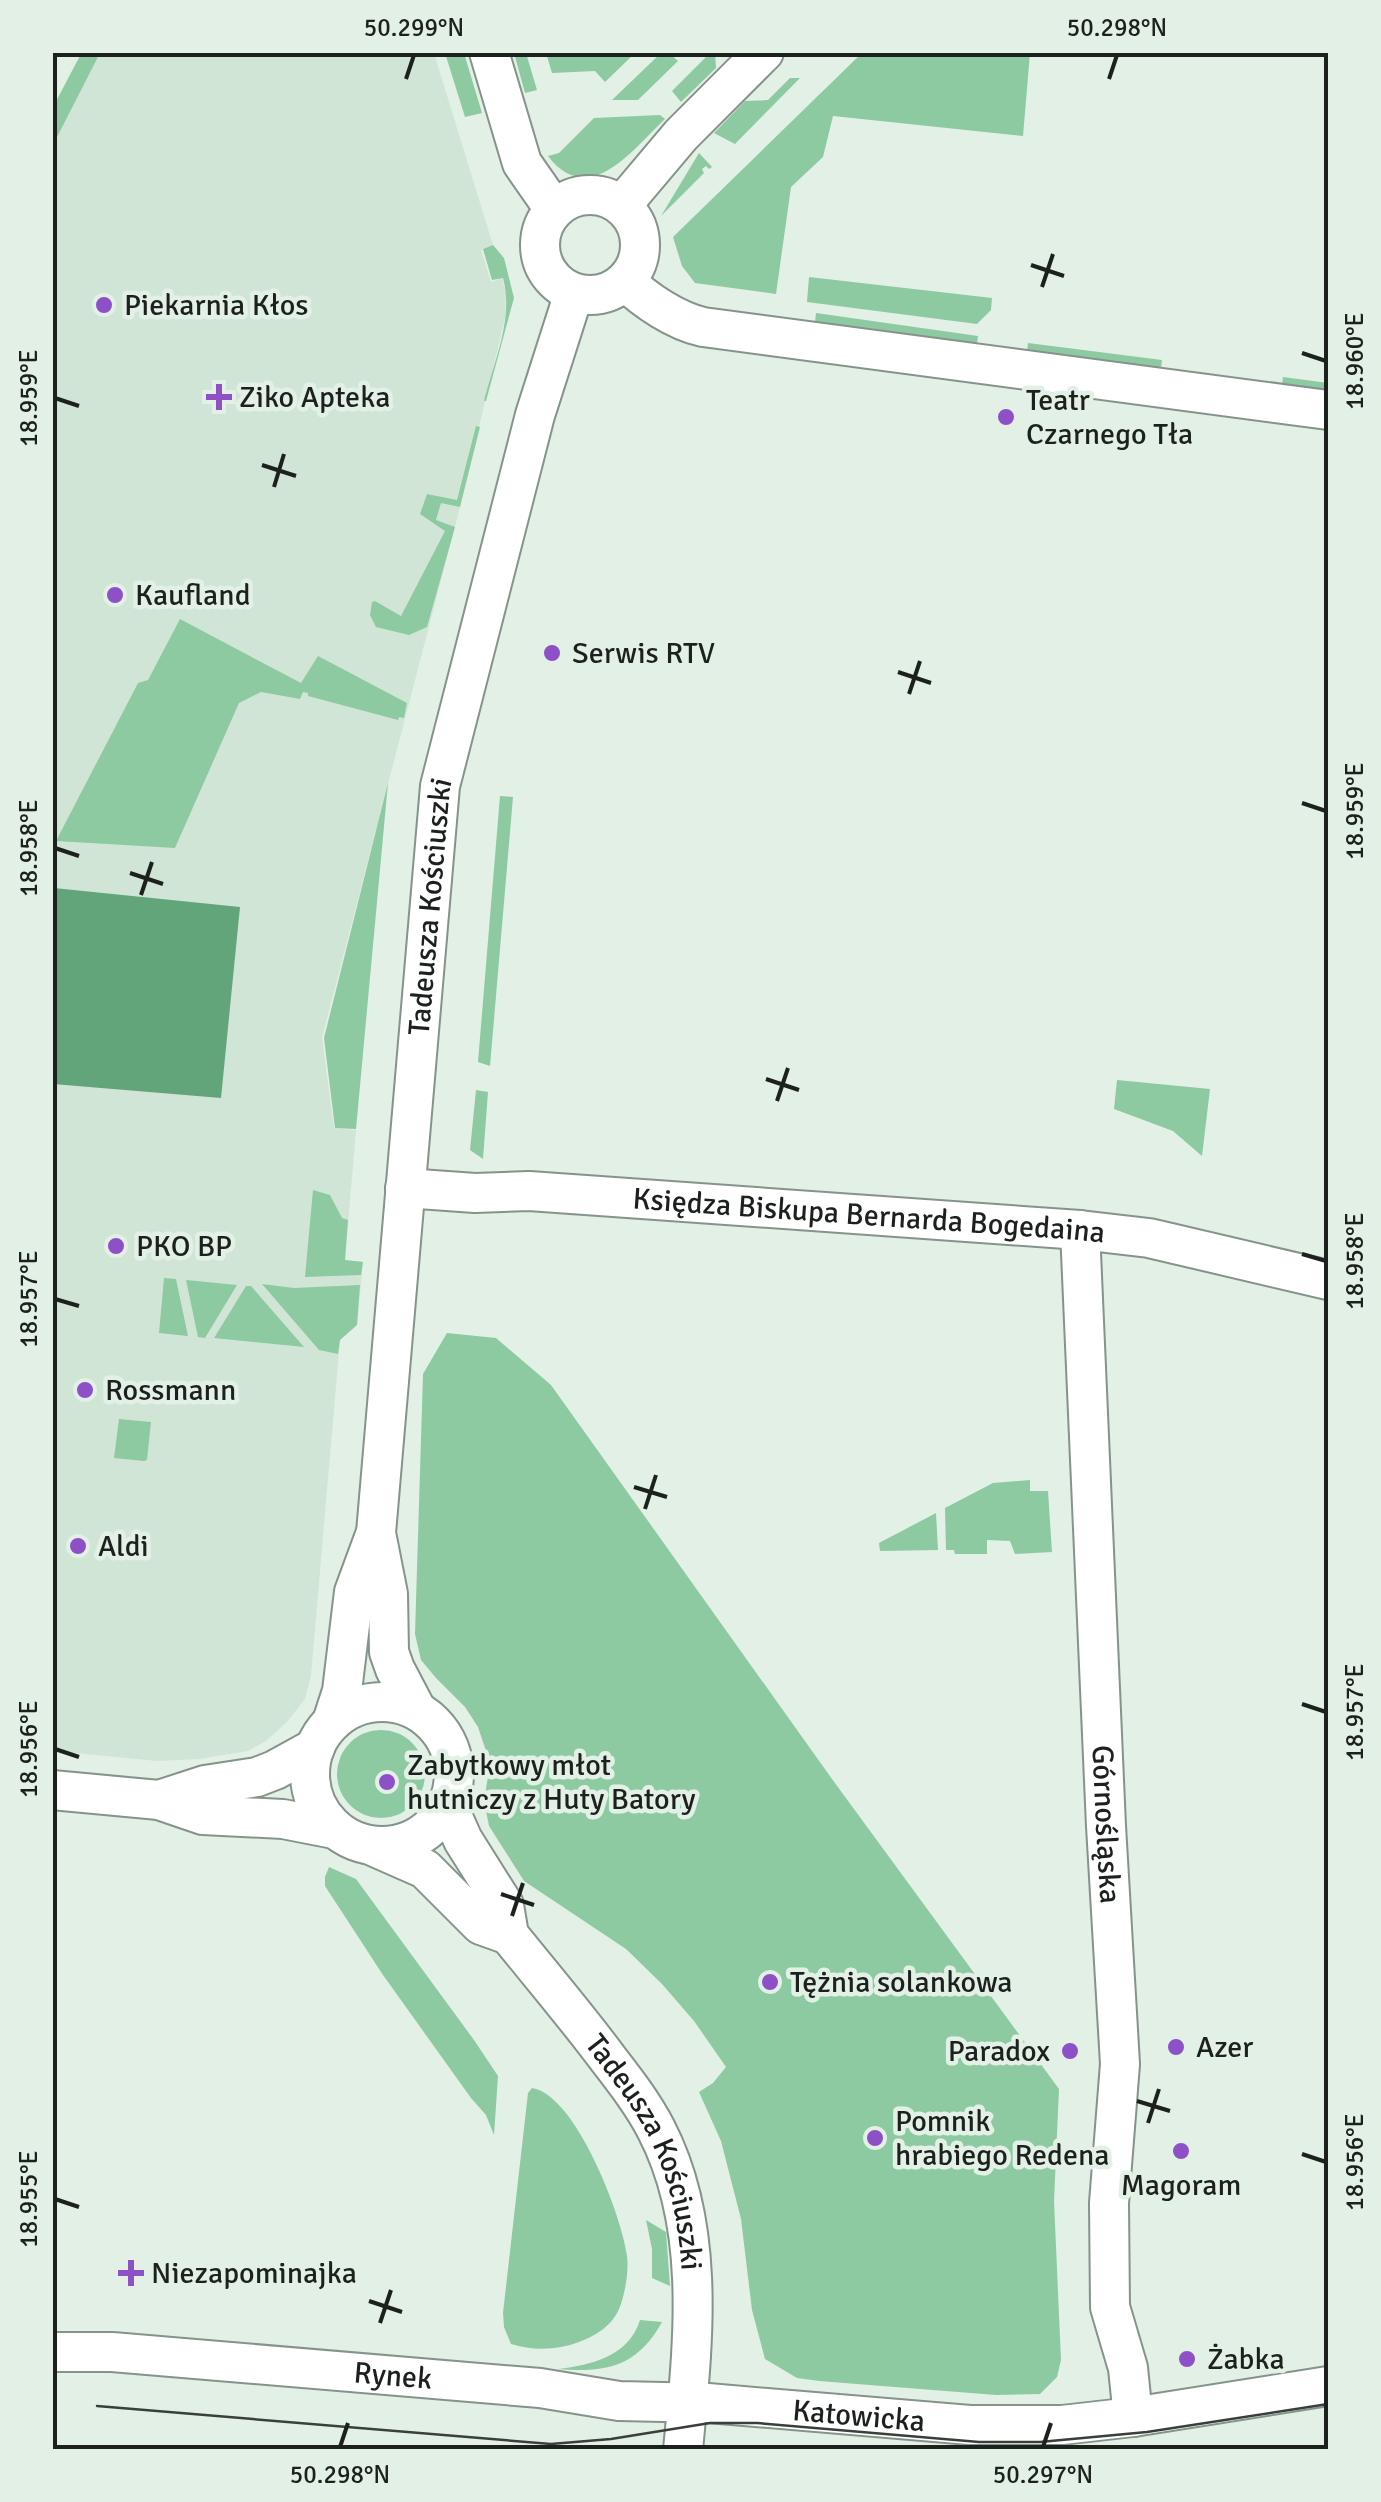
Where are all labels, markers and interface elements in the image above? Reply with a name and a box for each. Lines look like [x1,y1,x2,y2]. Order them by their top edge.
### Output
text: 50.299°N [364,12,464,43]
text: 50.298°N [1067,12,1167,43]
place label: Piekarnia Kłos [124,287,308,324]
marker: Piekarnia Kłos [93,294,115,316]
text: 18.960°E [1339,312,1370,410]
text: 18.959°E [13,349,44,447]
place label: Ziko Apteka [239,379,390,416]
place label: Teatr Czarnego Tła [1026,382,1193,453]
marker: Ziko Apteka [208,386,230,408]
marker: Teatr Czarnego Tła [995,406,1017,428]
place label: Kaufland [135,577,251,614]
marker: Kaufland [104,584,126,606]
place label: Serwis RTV [572,635,715,672]
marker: Serwis RTV [541,642,563,664]
text: 18.959°E [1339,762,1370,860]
street label: Tadeusza Kościuszki [401,774,460,1037]
text: 18.958°E [13,799,44,897]
street label: Księdza Biskupa Bernarda Bogedaina [631,1180,1107,1252]
text: 18.958°E [1339,1212,1370,1310]
place label: PKO BP [136,1228,232,1265]
marker: PKO BP [105,1235,127,1257]
text: 18.957°E [13,1250,44,1348]
place label: Rossmann [105,1372,236,1409]
marker: Rossmann [74,1379,96,1401]
place label: Aldi [98,1528,149,1565]
marker: Aldi [67,1535,89,1557]
text: 18.957°E [1339,1663,1370,1761]
text: 18.956°E [13,1700,44,1798]
street label: Górnośląska [1083,1744,1129,1905]
place label: Zabytkowy młot hutniczy z Huty Batory [407,1747,696,1818]
marker: Zabytkowy młot hutniczy z Huty Batory [376,1771,398,1793]
place label: Tężnia solankowa [790,1964,1012,2001]
marker: Tężnia solankowa [759,1971,781,1993]
street label: Tadeusza Kościuszki [577,2027,710,2271]
place label: Azer [1196,2029,1253,2066]
place label: Paradox [948,2033,1050,2070]
marker: Azer [1165,2036,1187,2058]
marker: Paradox [1059,2040,1081,2062]
place label: Pomnik hrabiego Redena [895,2103,1110,2174]
text: 18.956°E [1339,2113,1370,2211]
marker: Pomnik hrabiego Redena [864,2127,886,2149]
marker: Magoram [1170,2140,1192,2162]
text: 18.955°E [13,2150,44,2248]
place label: Magoram [1121,2167,1241,2204]
place label: Niezapominajka [151,2255,357,2292]
marker: Niezapominajka [120,2262,142,2284]
place label: Żabka [1207,2341,1285,2378]
marker: Żabka [1176,2348,1198,2370]
street label: Rynek [352,2354,434,2398]
street label: Katowicka [791,2392,927,2440]
text: 50.298°N [290,2459,390,2490]
text: 50.297°N [993,2459,1093,2490]

